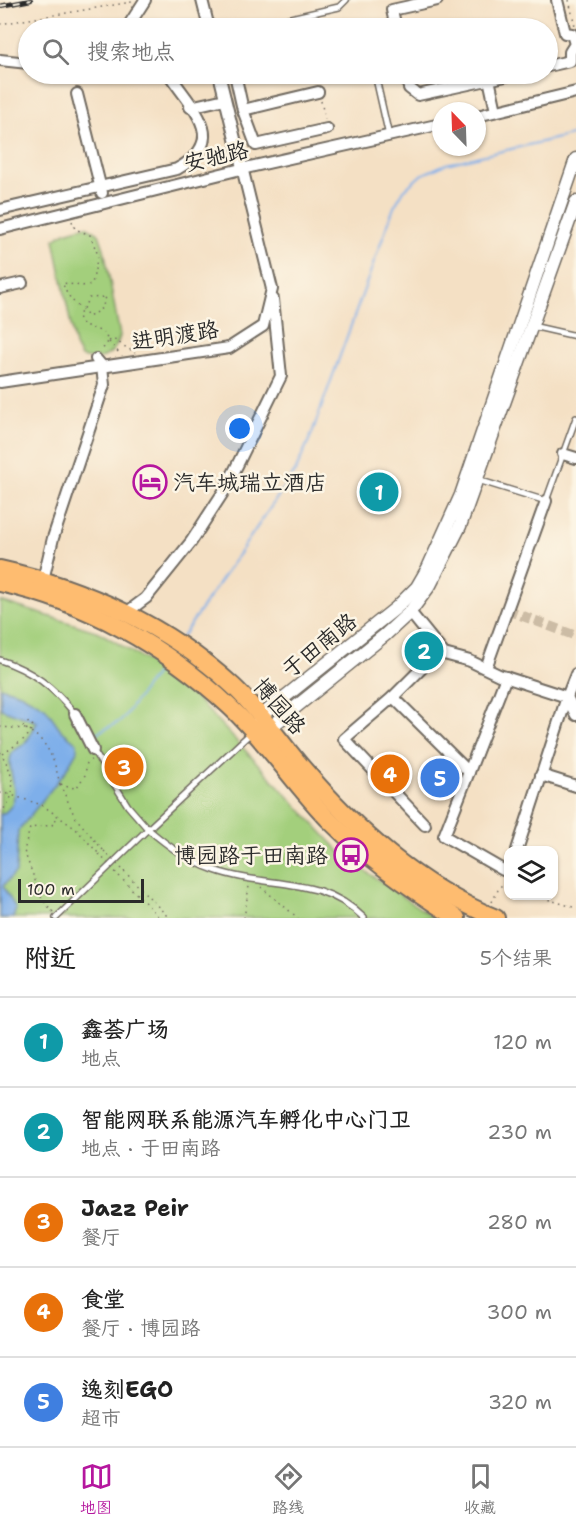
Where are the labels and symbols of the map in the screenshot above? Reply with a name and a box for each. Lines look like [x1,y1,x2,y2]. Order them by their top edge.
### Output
north arrow [432,102,486,156]
street label: 安驰路 [181,135,252,178]
street label: 进明渡路 [129,314,221,357]
your location [225,414,254,443]
hotel icon: 汽车城瑞立酒店 [132,464,168,500]
place label: 汽车城瑞立酒店 [173,468,327,497]
pin: 1 [360,470,398,514]
street label: 于田南路 [276,606,363,684]
pin: 2 [404,628,444,674]
street label: 博园路 [247,672,312,741]
pin: 3 [104,744,144,789]
pin: 4 [370,752,410,796]
pin: 5 [420,756,460,800]
bus stop icon: 博园路于田南路 [333,837,369,873]
place label: 博园路于田南路 [174,841,328,870]
scale bar [18,876,144,904]

